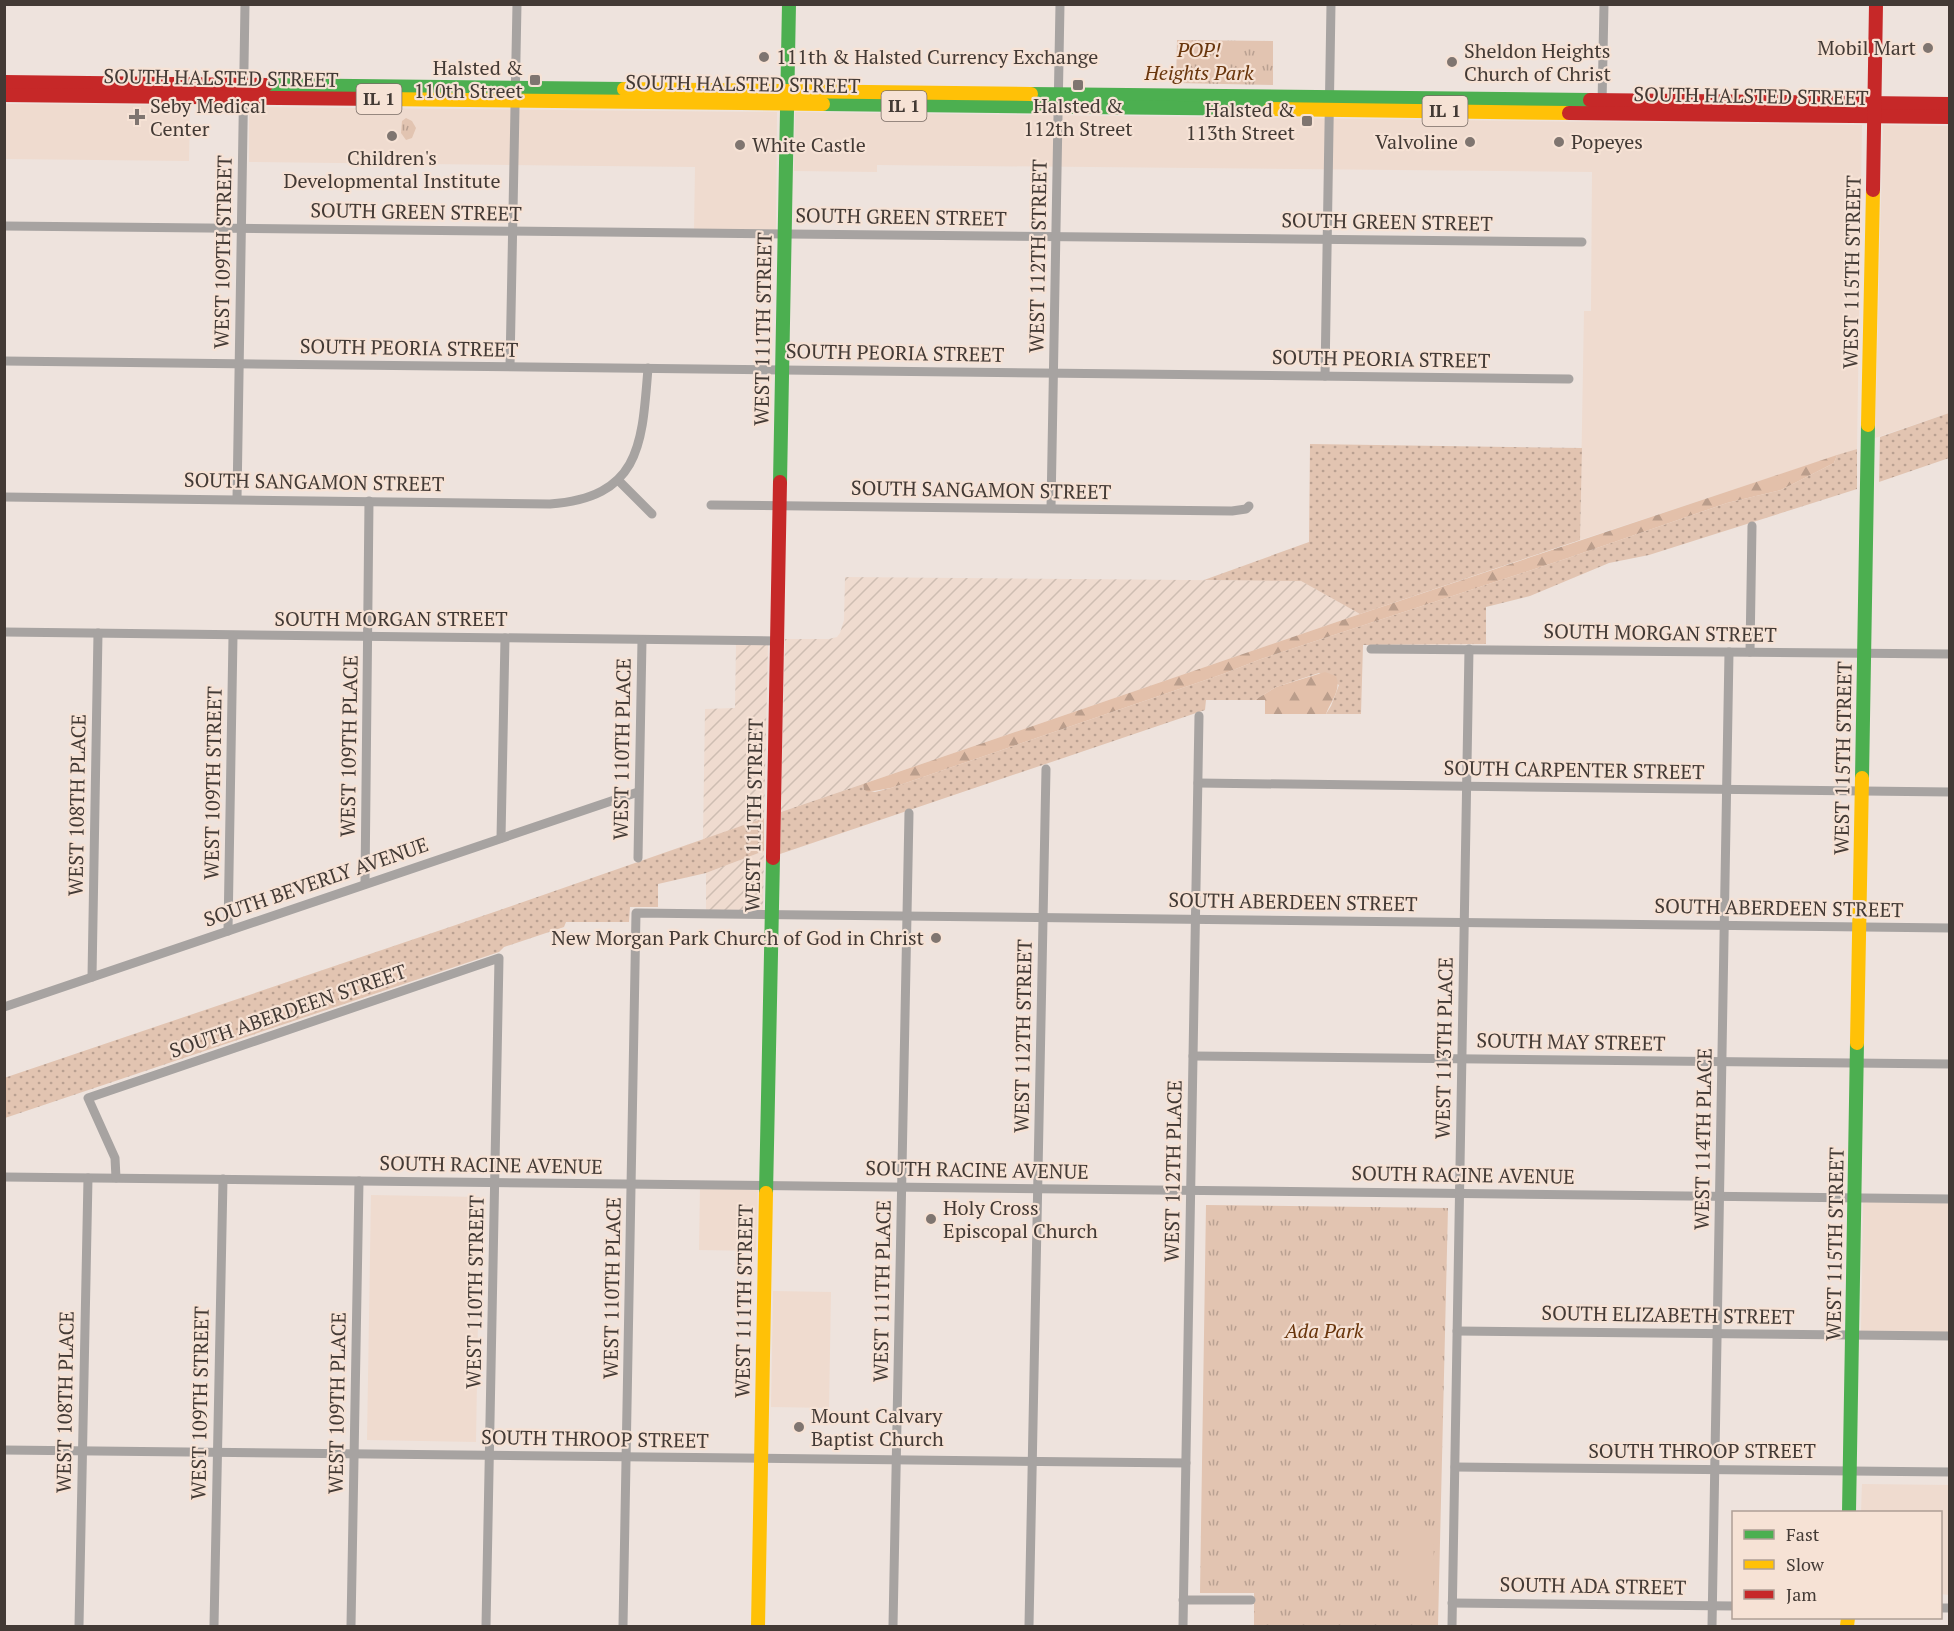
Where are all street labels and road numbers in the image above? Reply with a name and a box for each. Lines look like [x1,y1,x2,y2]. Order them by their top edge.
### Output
street label: SOUTH HALSTED STREET [103,62,339,93]
street label: SOUTH HALSTED STREET [625,68,861,99]
street label: SOUTH HALSTED STREET [1633,80,1869,111]
road number: IL 1 [356,84,401,114]
road number: IL 1 [882,91,926,121]
road number: IL 1 [1422,96,1468,126]
street label: WEST 109TH STREET [207,155,238,349]
street label: WEST 112TH STREET [1022,159,1053,353]
street label: WEST 115TH STREET [1836,175,1867,369]
street label: SOUTH GREEN STREET [310,196,522,227]
street label: SOUTH GREEN STREET [795,201,1007,232]
street label: SOUTH GREEN STREET [1281,206,1493,237]
street label: WEST 111TH STREET [747,232,778,426]
street label: SOUTH PEORIA STREET [300,332,519,363]
street label: SOUTH PEORIA STREET [786,337,1005,368]
street label: SOUTH PEORIA STREET [1272,343,1491,374]
street label: SOUTH SANGAMON STREET [184,466,444,497]
street label: SOUTH SANGAMON STREET [851,474,1111,505]
street label: SOUTH MORGAN STREET [274,605,508,632]
street label: SOUTH MORGAN STREET [1543,617,1777,648]
street label: WEST 109TH PLACE [333,655,364,837]
street label: WEST 110TH PLACE [606,658,637,840]
street label: WEST 115TH STREET [1827,661,1858,855]
street label: WEST 109TH STREET [197,686,228,880]
street label: WEST 108TH PLACE [61,714,92,896]
street label: WEST 111TH STREET [738,718,769,912]
street label: SOUTH CARPENTER STREET [1443,754,1705,785]
street label: SOUTH BEVERLY AVENUE [200,830,432,933]
street label: SOUTH ABERDEEN STREET [1168,886,1418,917]
street label: SOUTH ABERDEEN STREET [1654,892,1904,923]
street label: WEST 112TH STREET [1007,939,1038,1133]
street label: SOUTH ABERDEEN STREET [166,957,410,1064]
street label: WEST 113TH PLACE [1428,957,1459,1139]
street label: SOUTH MAY STREET [1476,1026,1666,1057]
street label: WEST 114TH PLACE [1687,1048,1718,1230]
street label: WEST 112TH PLACE [1157,1080,1188,1262]
street label: WEST 115TH STREET [1819,1147,1850,1341]
street label: SOUTH RACINE AVENUE [379,1149,603,1180]
street label: SOUTH RACINE AVENUE [865,1154,1089,1185]
street label: SOUTH RACINE AVENUE [1351,1159,1575,1190]
street label: WEST 110TH STREET [459,1195,490,1389]
street label: WEST 110TH PLACE [596,1197,627,1379]
street label: WEST 111TH PLACE [866,1200,897,1382]
street label: WEST 111TH STREET [728,1204,759,1398]
street label: SOUTH ELIZABETH STREET [1541,1299,1795,1330]
street label: WEST 109TH STREET [184,1306,215,1500]
street label: WEST 108TH PLACE [49,1311,80,1493]
street label: WEST 109TH PLACE [321,1312,352,1494]
street label: SOUTH THROOP STREET [481,1423,709,1454]
street label: SOUTH THROOP STREET [1588,1437,1816,1464]
street label: SOUTH ADA STREET [1499,1570,1687,1601]

